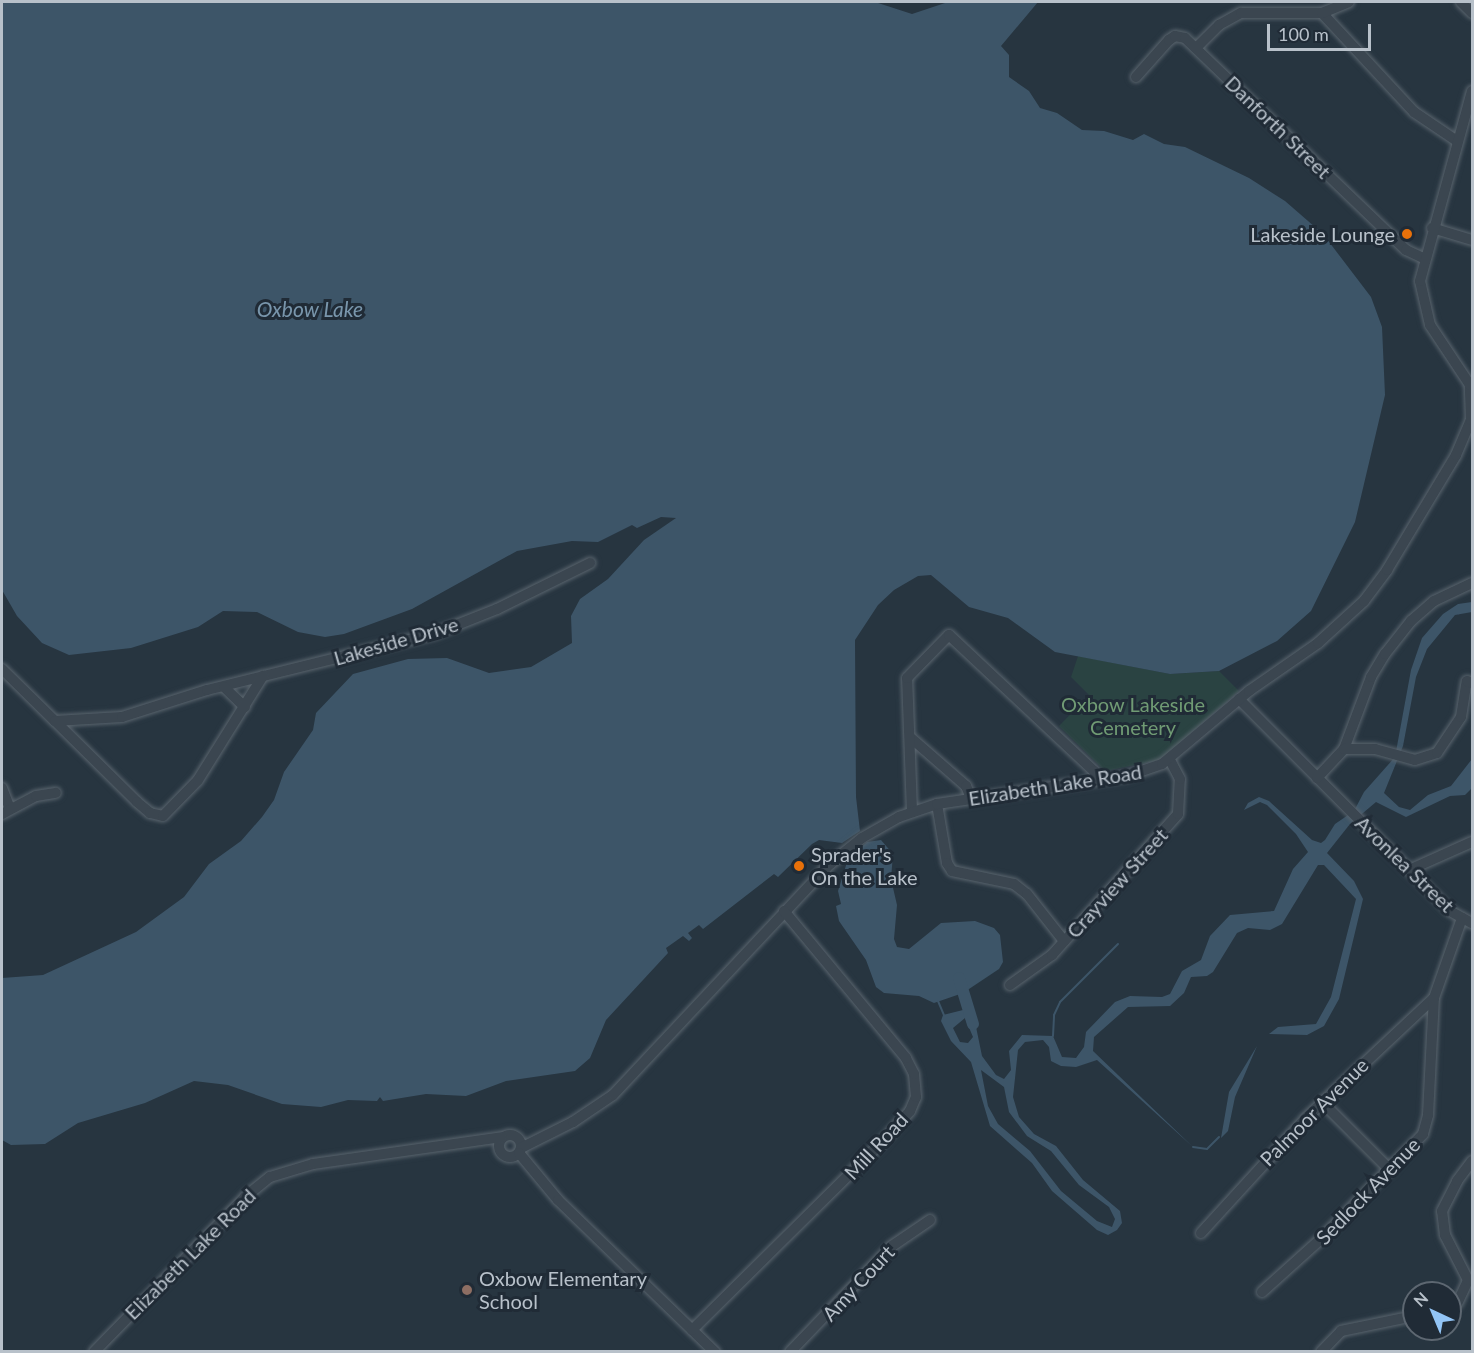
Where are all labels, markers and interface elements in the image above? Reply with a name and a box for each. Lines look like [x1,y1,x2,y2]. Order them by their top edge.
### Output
scale bar [1270,12,1374,50]
text: 100 m [1278,23,1329,45]
street label: Danforth Street [1220,71,1336,183]
place label: Lakeside Lounge [1250,222,1395,246]
marker: Lakeside Lounge [1400,227,1414,241]
water label: Oxbow Lake [257,296,363,322]
street label: Lakeside Drive [331,612,461,670]
park label: Oxbow Lakeside Cemetery [1061,692,1205,739]
street label: Elizabeth Lake Road [967,759,1143,811]
street label: Avonlea Street [1351,811,1459,917]
street label: Crayview Street [1061,823,1173,943]
place label: Sprader's On the Lake [811,843,917,890]
marker: Sprader's On the Lake [792,859,806,873]
street label: Palmoor Avenue [1255,1053,1373,1171]
street label: Mill Road [839,1108,913,1184]
street label: Sedlock Avenue [1311,1132,1425,1250]
street label: Elizabeth Lake Road [120,1184,260,1324]
street label: Amy Court [817,1240,899,1326]
place label: Oxbow Elementary School [479,1266,647,1313]
north arrow [1402,1281,1462,1341]
marker: Oxbow Elementary School [460,1283,474,1297]
text: N [1409,1288,1432,1310]

